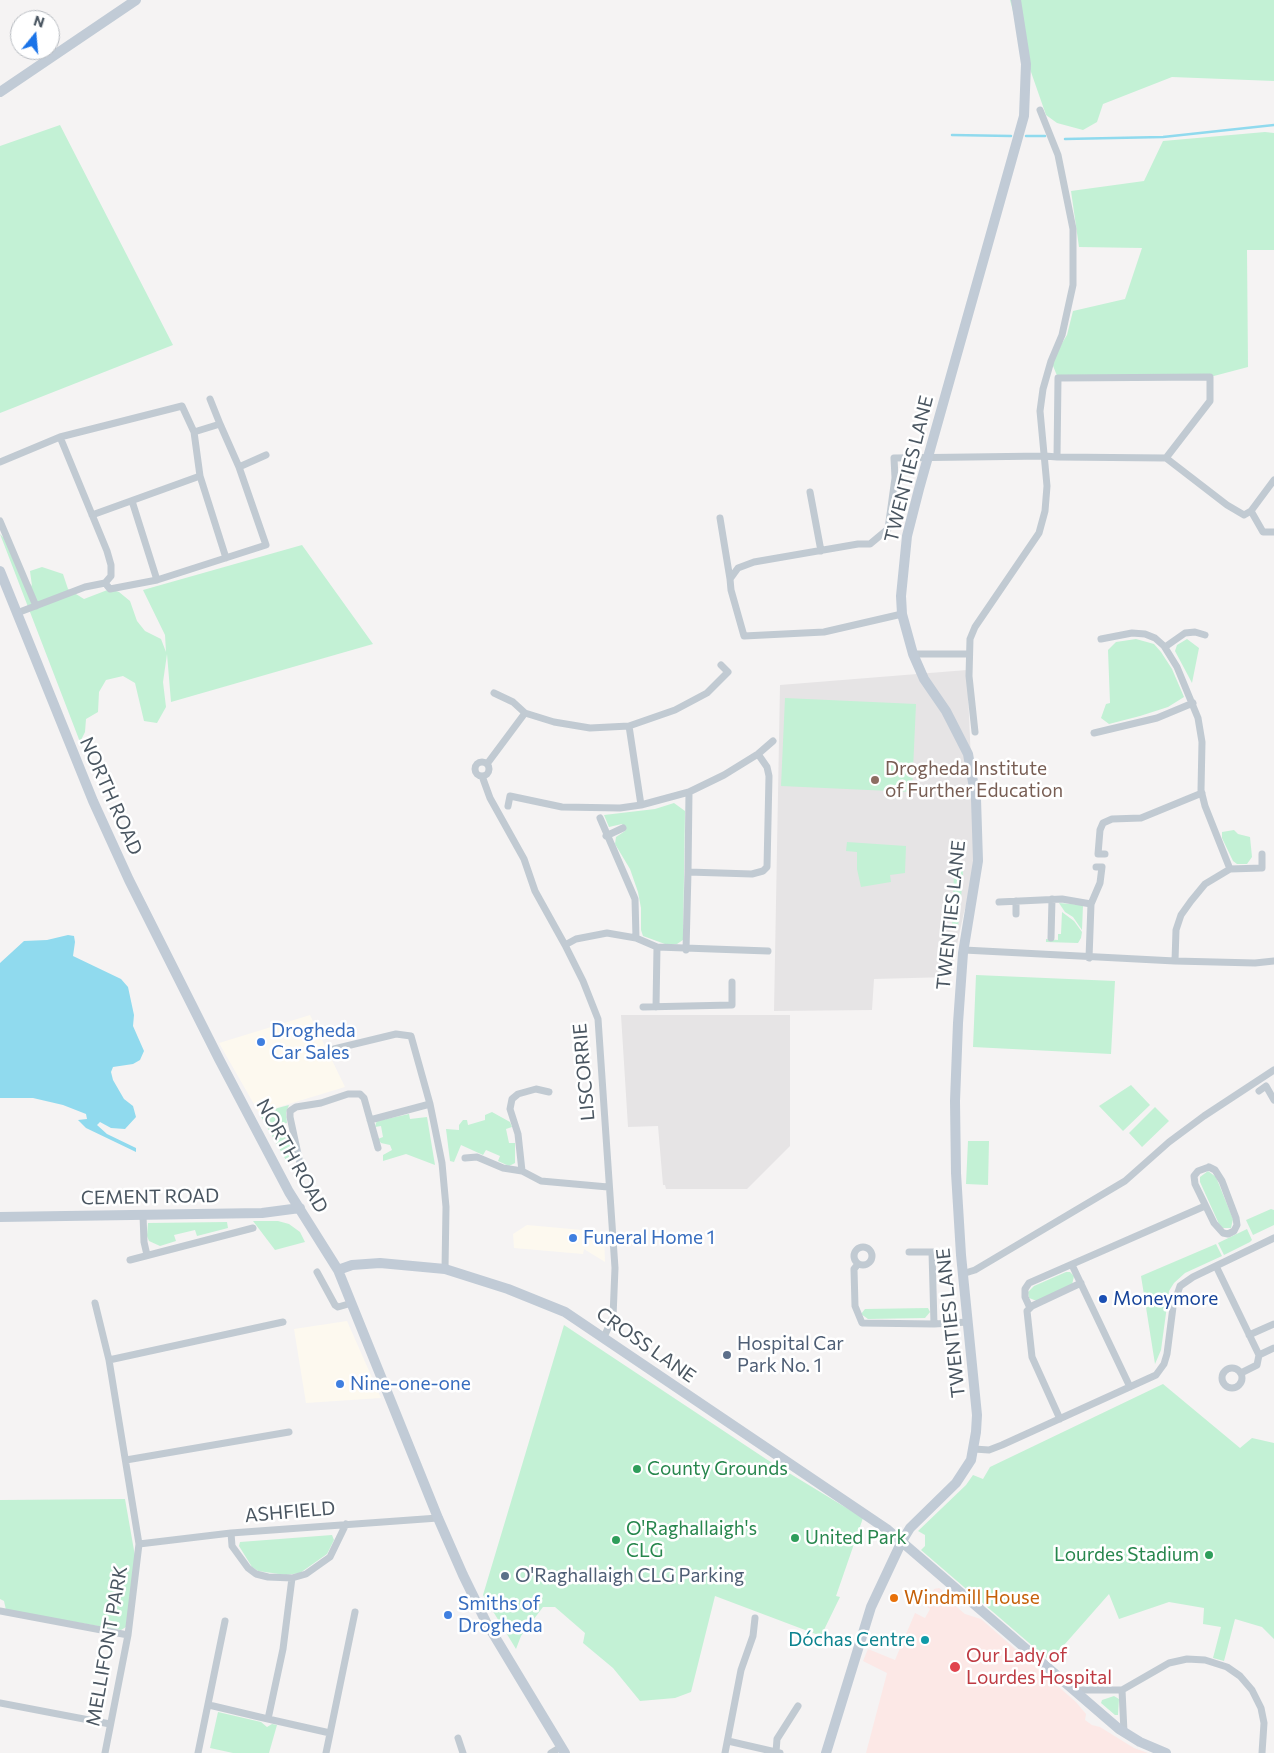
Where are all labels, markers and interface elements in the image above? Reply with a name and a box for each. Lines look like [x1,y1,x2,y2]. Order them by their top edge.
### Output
north arrow [10,10,60,60]
text: N [32,11,47,31]
street label: TWENTIES LANE [880,393,938,545]
street label: NORTH ROAD [75,733,147,859]
place label: Drogheda Institute of Further Education [885,758,1063,802]
marker: Drogheda Institute of Further Education [869,774,881,786]
street label: TWENTIES LANE [932,839,970,991]
place label: Drogheda Car Sales [271,1020,356,1064]
street label: LISCORRIE [568,1022,600,1122]
marker: Drogheda Car Sales [255,1036,267,1048]
street label: NORTH ROAD [251,1095,333,1217]
street label: CEMENT ROAD [81,1184,219,1210]
place label: Funeral Home 1 [583,1227,715,1249]
marker: Funeral Home 1 [567,1232,579,1244]
street label: TWENTIES LANE [932,1247,970,1399]
place label: Moneymore [1113,1288,1218,1310]
marker: Moneymore [1097,1293,1109,1305]
street label: CROSS LANE [592,1302,700,1388]
place label: Hospital Car Park No. 1 [737,1333,844,1377]
marker: Hospital Car Park No. 1 [721,1349,733,1361]
place label: Nine-one-one [350,1373,471,1395]
marker: Nine-one-one [334,1378,346,1390]
place label: County Grounds [647,1458,788,1480]
marker: County Grounds [631,1463,643,1475]
street label: ASHFIELD [244,1497,336,1527]
place label: O'Raghallaigh's CLG [626,1518,757,1562]
place label: United Park [805,1527,907,1549]
marker: United Park [789,1532,801,1544]
marker: O'Raghallaigh's CLG [610,1534,622,1546]
place label: Lourdes Stadium [1054,1544,1199,1566]
marker: Lourdes Stadium [1203,1549,1215,1561]
street label: MELLIFONT PARK [82,1564,132,1728]
place label: O'Raghallaigh CLG Parking [515,1565,744,1587]
marker: O'Raghallaigh CLG Parking [499,1570,511,1582]
place label: Windmill House [904,1587,1040,1609]
marker: Windmill House [888,1592,900,1604]
place label: Smiths of Drogheda [458,1593,543,1637]
marker: Smiths of Drogheda [442,1609,454,1621]
place label: Dóchas Centre [788,1629,915,1651]
marker: Dóchas Centre [919,1634,931,1646]
place label: Our Lady of Lourdes Hospital [966,1645,1112,1689]
marker: Our Lady of Lourdes Hospital [948,1660,962,1674]

